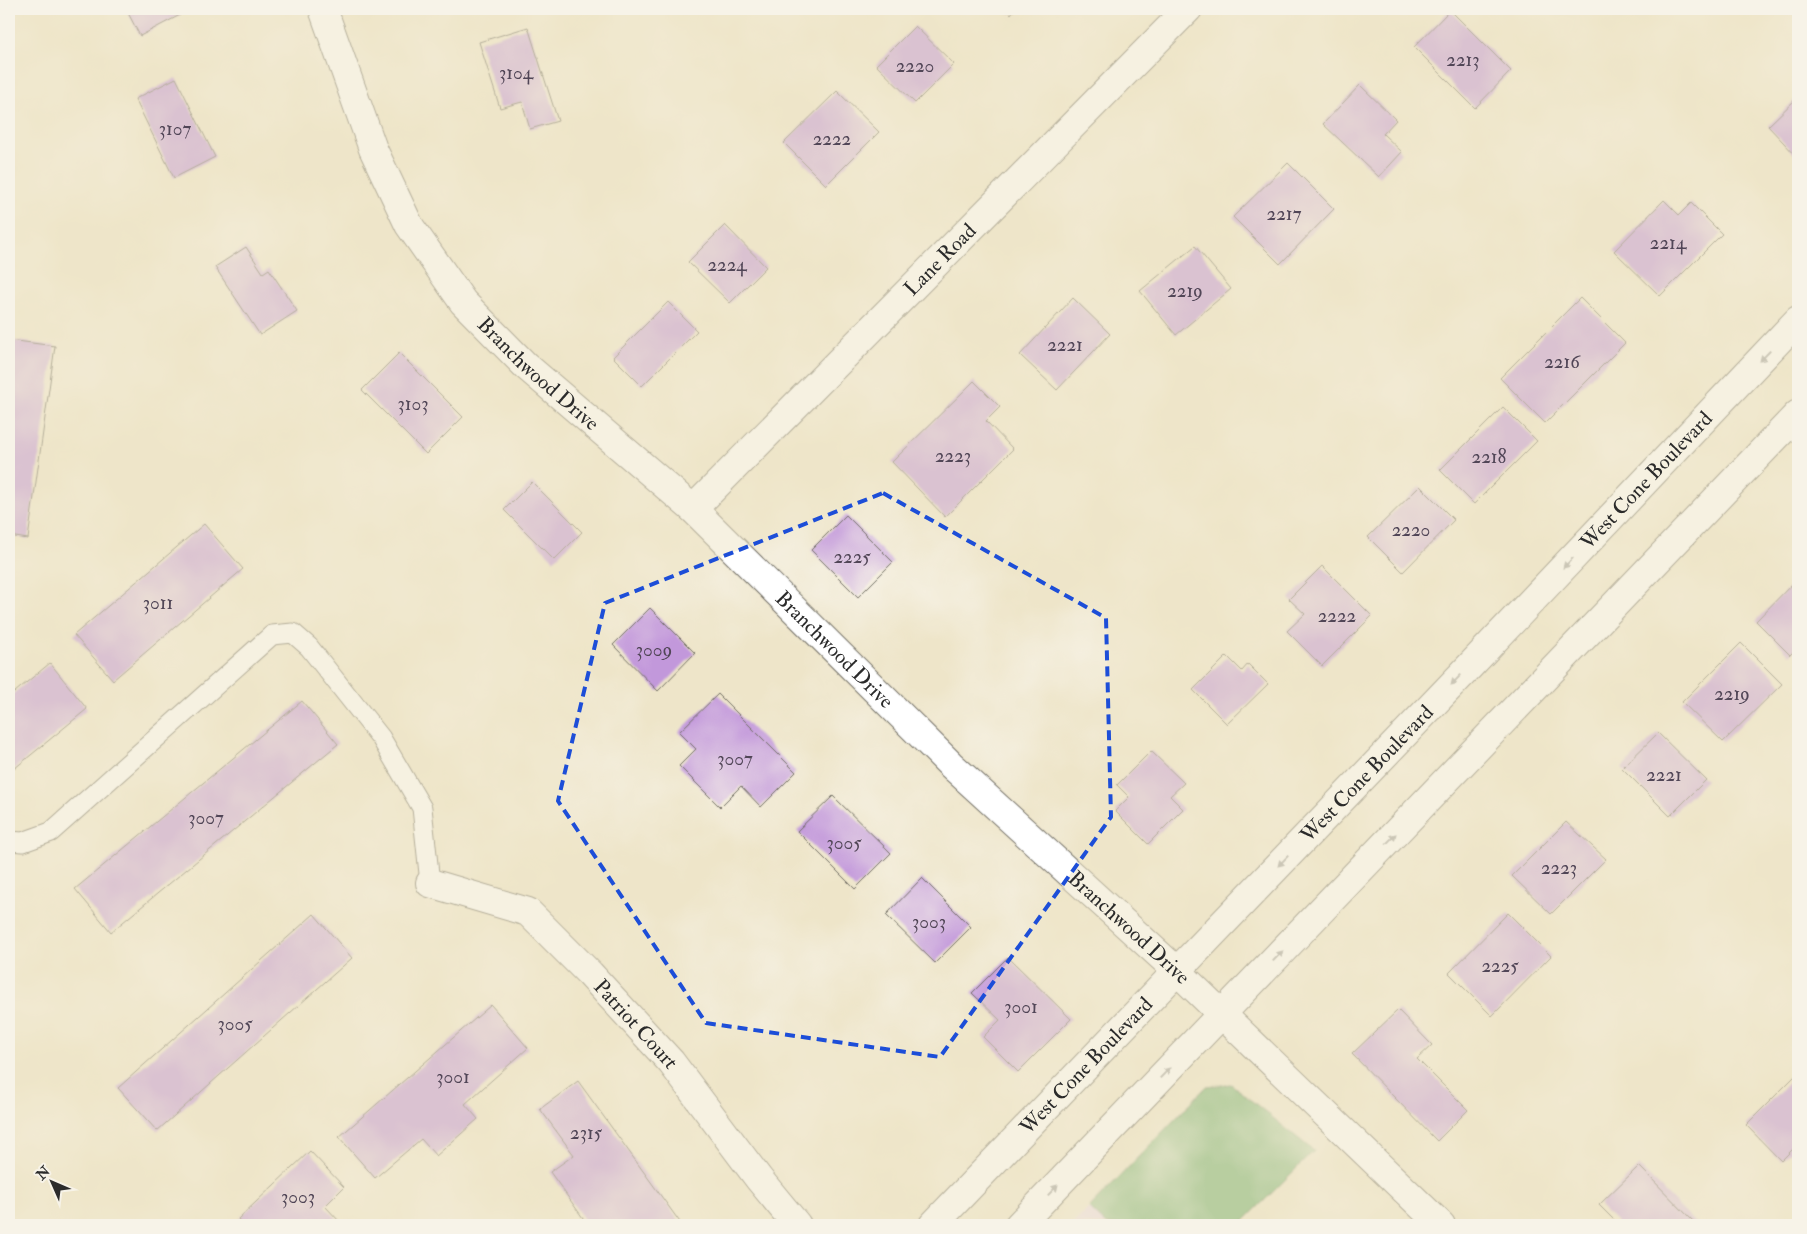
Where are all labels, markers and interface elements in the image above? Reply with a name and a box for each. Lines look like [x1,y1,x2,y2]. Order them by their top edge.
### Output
house number: 2213 [1446,48,1480,72]
house number: 2220 [896,54,934,78]
house number: 3104 [499,61,534,85]
house number: 3107 [159,117,191,141]
house number: 2222 [813,127,851,151]
house number: 2217 [1267,202,1302,226]
street label: Lane Road [898,217,983,302]
house number: 2214 [1650,231,1687,255]
house number: 2224 [707,253,747,277]
house number: 2219 [1167,279,1203,303]
street label: Branchwood Drive [471,312,605,437]
house number: 2221 [1047,333,1083,357]
one-way arrow [1759,349,1771,361]
house number: 2216 [1544,350,1581,374]
house number: 3103 [398,392,429,416]
street label: West Cone Boulevard [1574,405,1719,556]
house number: 2223 [935,444,971,468]
house number: 2218 [1472,445,1507,469]
house number: 2220 [1392,518,1430,542]
house number: 2225 [833,545,871,569]
one-way arrow [1562,556,1574,568]
street label: Branchwood Drive [769,585,899,715]
house number: 3011 [143,591,173,615]
house number: 2222 [1318,604,1356,628]
house number: 3009 [636,638,672,662]
one-way arrow [1451,674,1463,686]
house number: 2219 [1714,682,1750,706]
street label: West Cone Boulevard [1294,699,1440,849]
house number: 3007 [717,747,753,771]
house number: 2221 [1646,763,1682,787]
house number: 3007 [188,806,224,830]
house number: 3005 [826,831,862,855]
one-way arrow [1385,833,1397,845]
one-way arrow [1277,854,1289,866]
house number: 2223 [1541,856,1577,880]
street label: Branchwood Drive [1062,865,1196,990]
house number: 3003 [912,910,946,934]
one-way arrow [1272,950,1284,962]
house number: 2225 [1481,954,1519,978]
street label: Patriot Court [588,974,685,1075]
street label: West Cone Boulevard [1013,991,1159,1141]
house number: 3001 [1004,995,1038,1019]
house number: 3005 [217,1012,253,1036]
house number: 3001 [436,1065,470,1089]
one-way arrow [1159,1067,1171,1079]
house number: 2315 [570,1121,603,1145]
north arrow [28,1156,78,1206]
text: N [32,1162,54,1184]
one-way arrow [1047,1184,1059,1196]
house number: 3003 [281,1185,315,1209]

